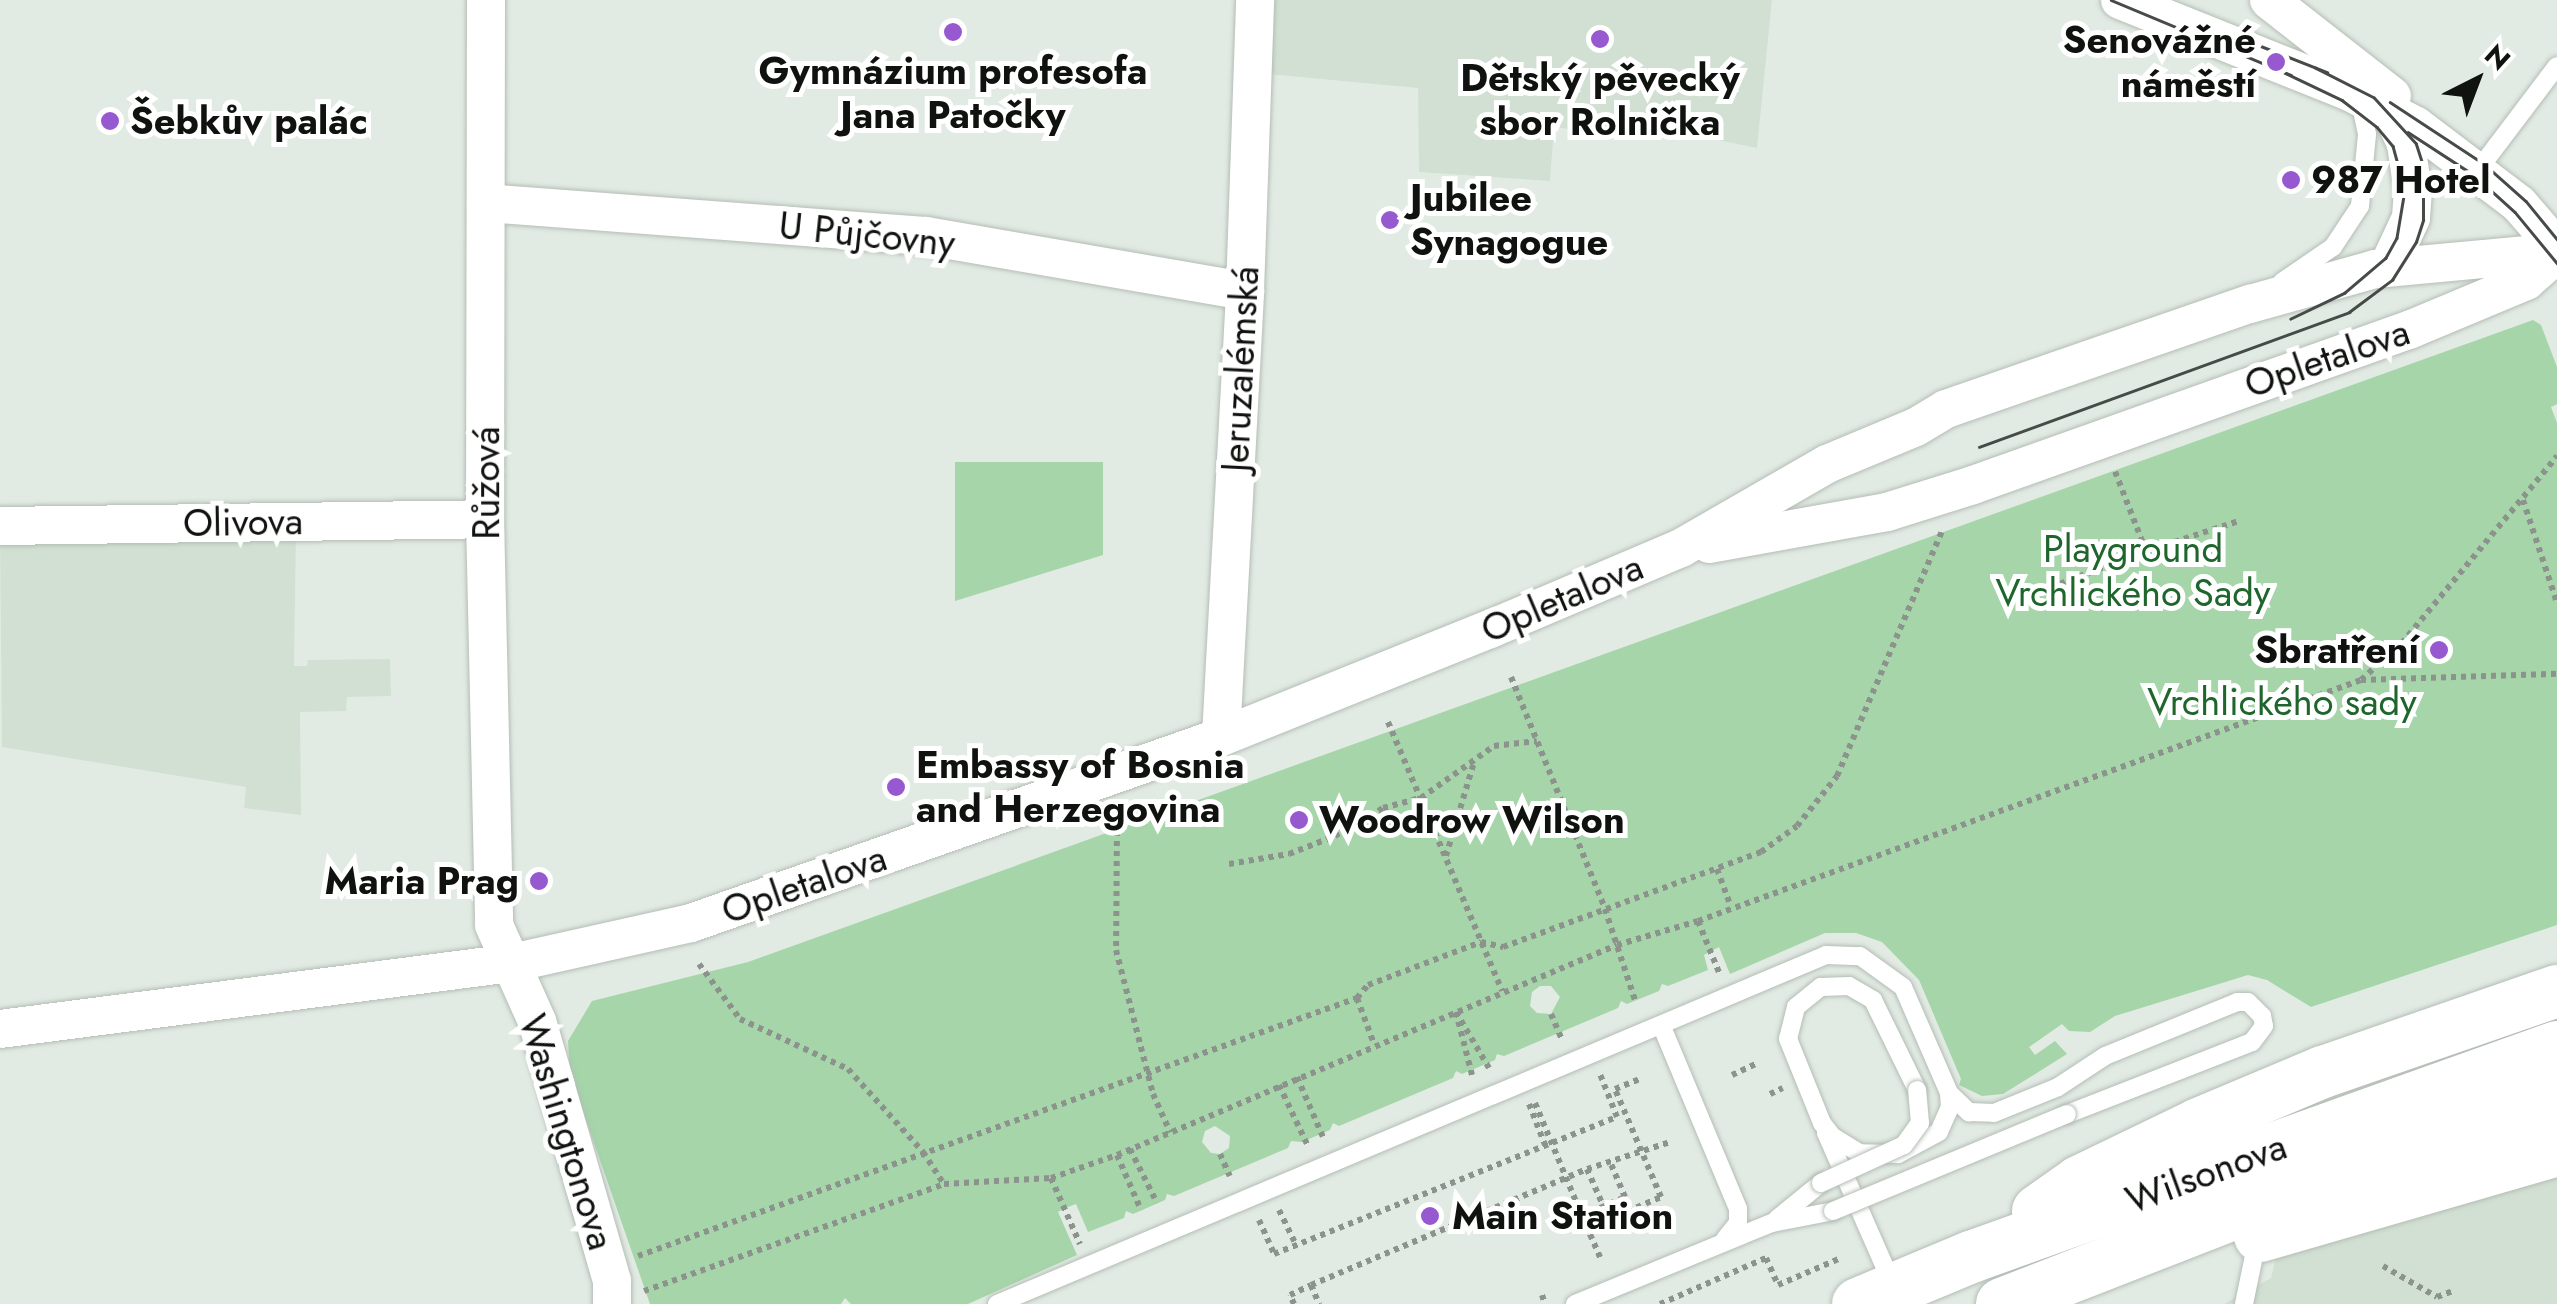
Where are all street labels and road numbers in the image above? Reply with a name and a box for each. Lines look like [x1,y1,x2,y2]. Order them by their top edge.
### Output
street label: U Půjčovny [777,202,957,266]
street label: Jeruzalémská [1212,265,1268,473]
street label: Opletalova [2239,309,2415,407]
street label: Růžová [463,426,509,540]
street label: Olivova [183,498,303,546]
street label: Opletalova [1474,544,1650,652]
street label: Opletalova [716,835,892,933]
street label: Washingtonova [510,1009,624,1255]
street label: Wilsonova [2120,1123,2292,1223]

